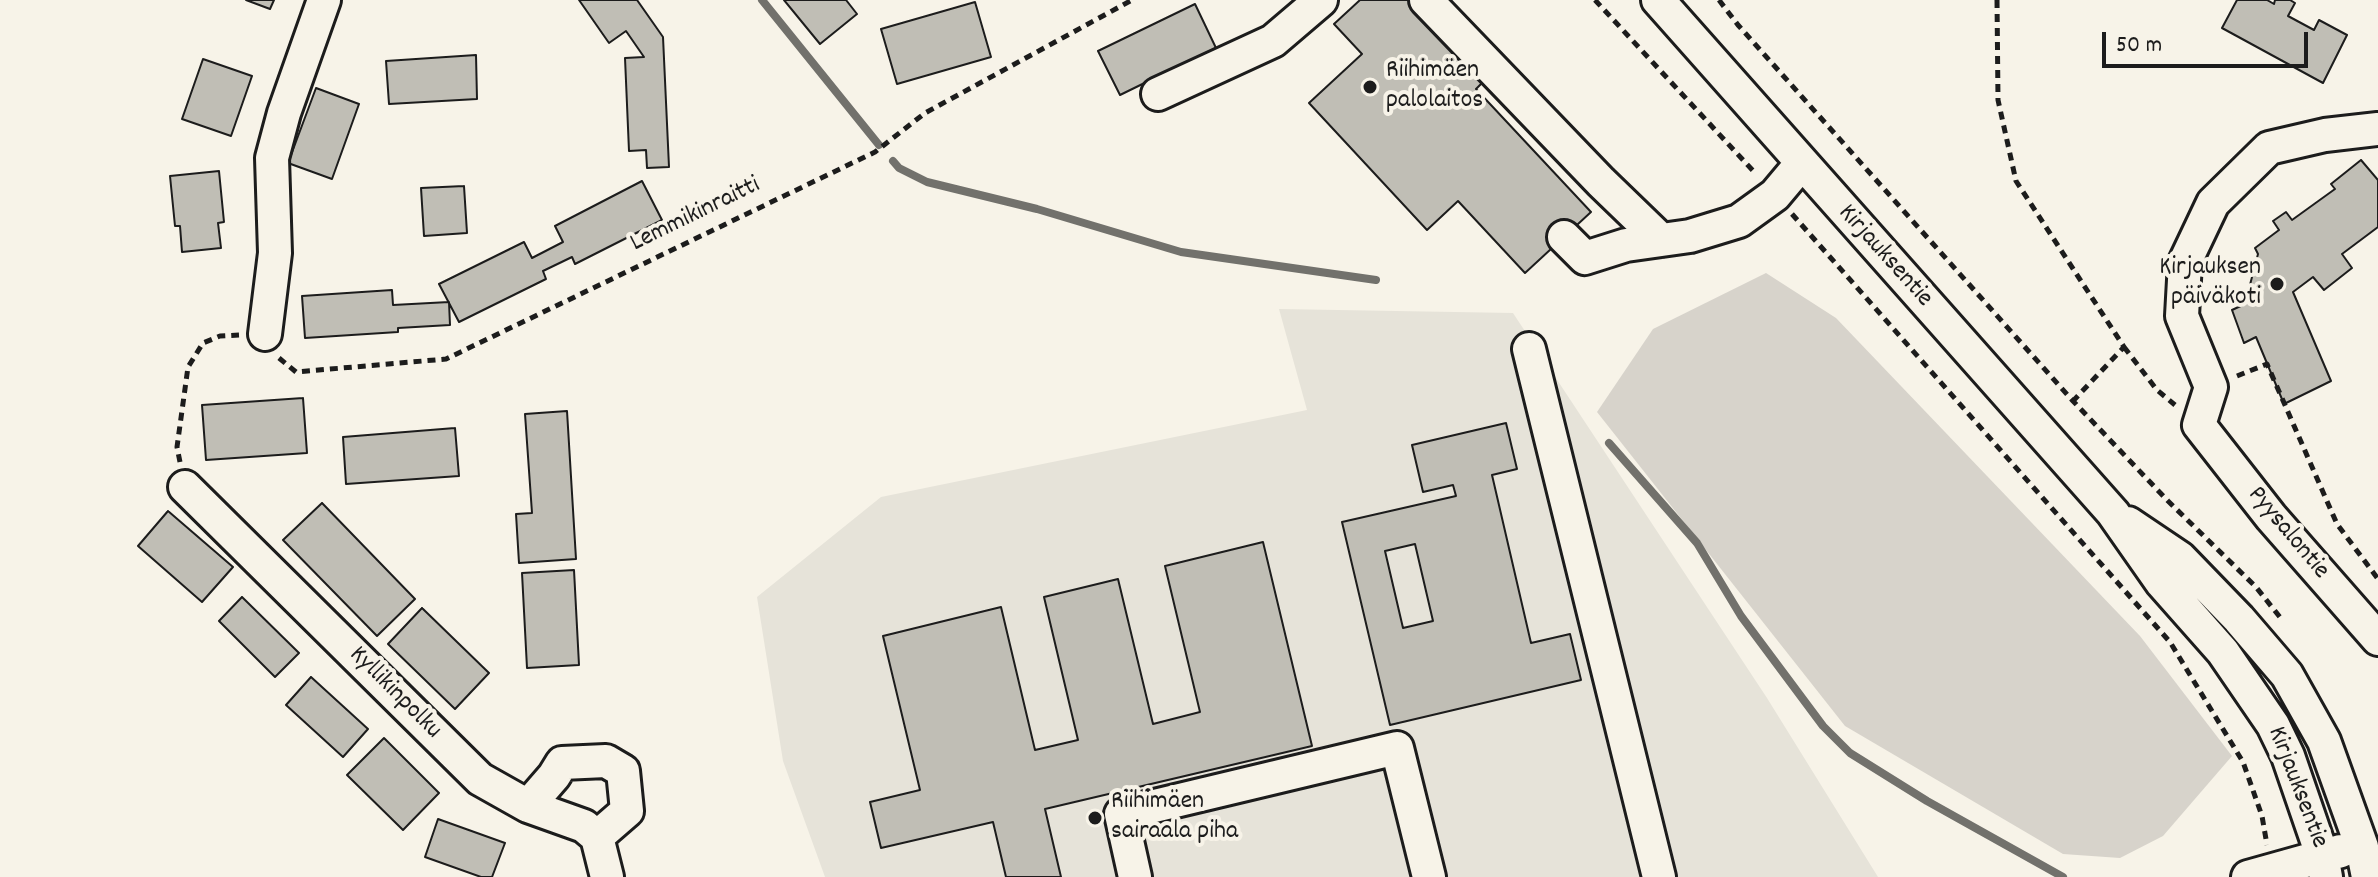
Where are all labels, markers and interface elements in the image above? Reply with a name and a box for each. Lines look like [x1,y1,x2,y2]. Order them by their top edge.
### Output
scale bar [2106,16,2312,66]
text: 50 m [2116,29,2162,63]
place label: Riihimäen palolaitos [1386,56,1483,118]
marker: Riihimäen palolaitos [1361,78,1379,96]
street label: Lemmikinraitti [626,171,766,261]
street label: Kirjauksentie [1830,199,1938,315]
place label: Kirjauksen päiväkoti [2159,253,2261,314]
marker: Kirjauksen päiväkoti [2268,275,2286,293]
street label: Pyysalontie [2239,481,2335,587]
street label: Kyllikinpolku [341,641,447,747]
street label: Kirjauksentie [2259,723,2333,853]
place label: Riihimäen sairaala piha [1111,787,1238,848]
marker: Riihimäen sairaala piha [1086,809,1104,827]

